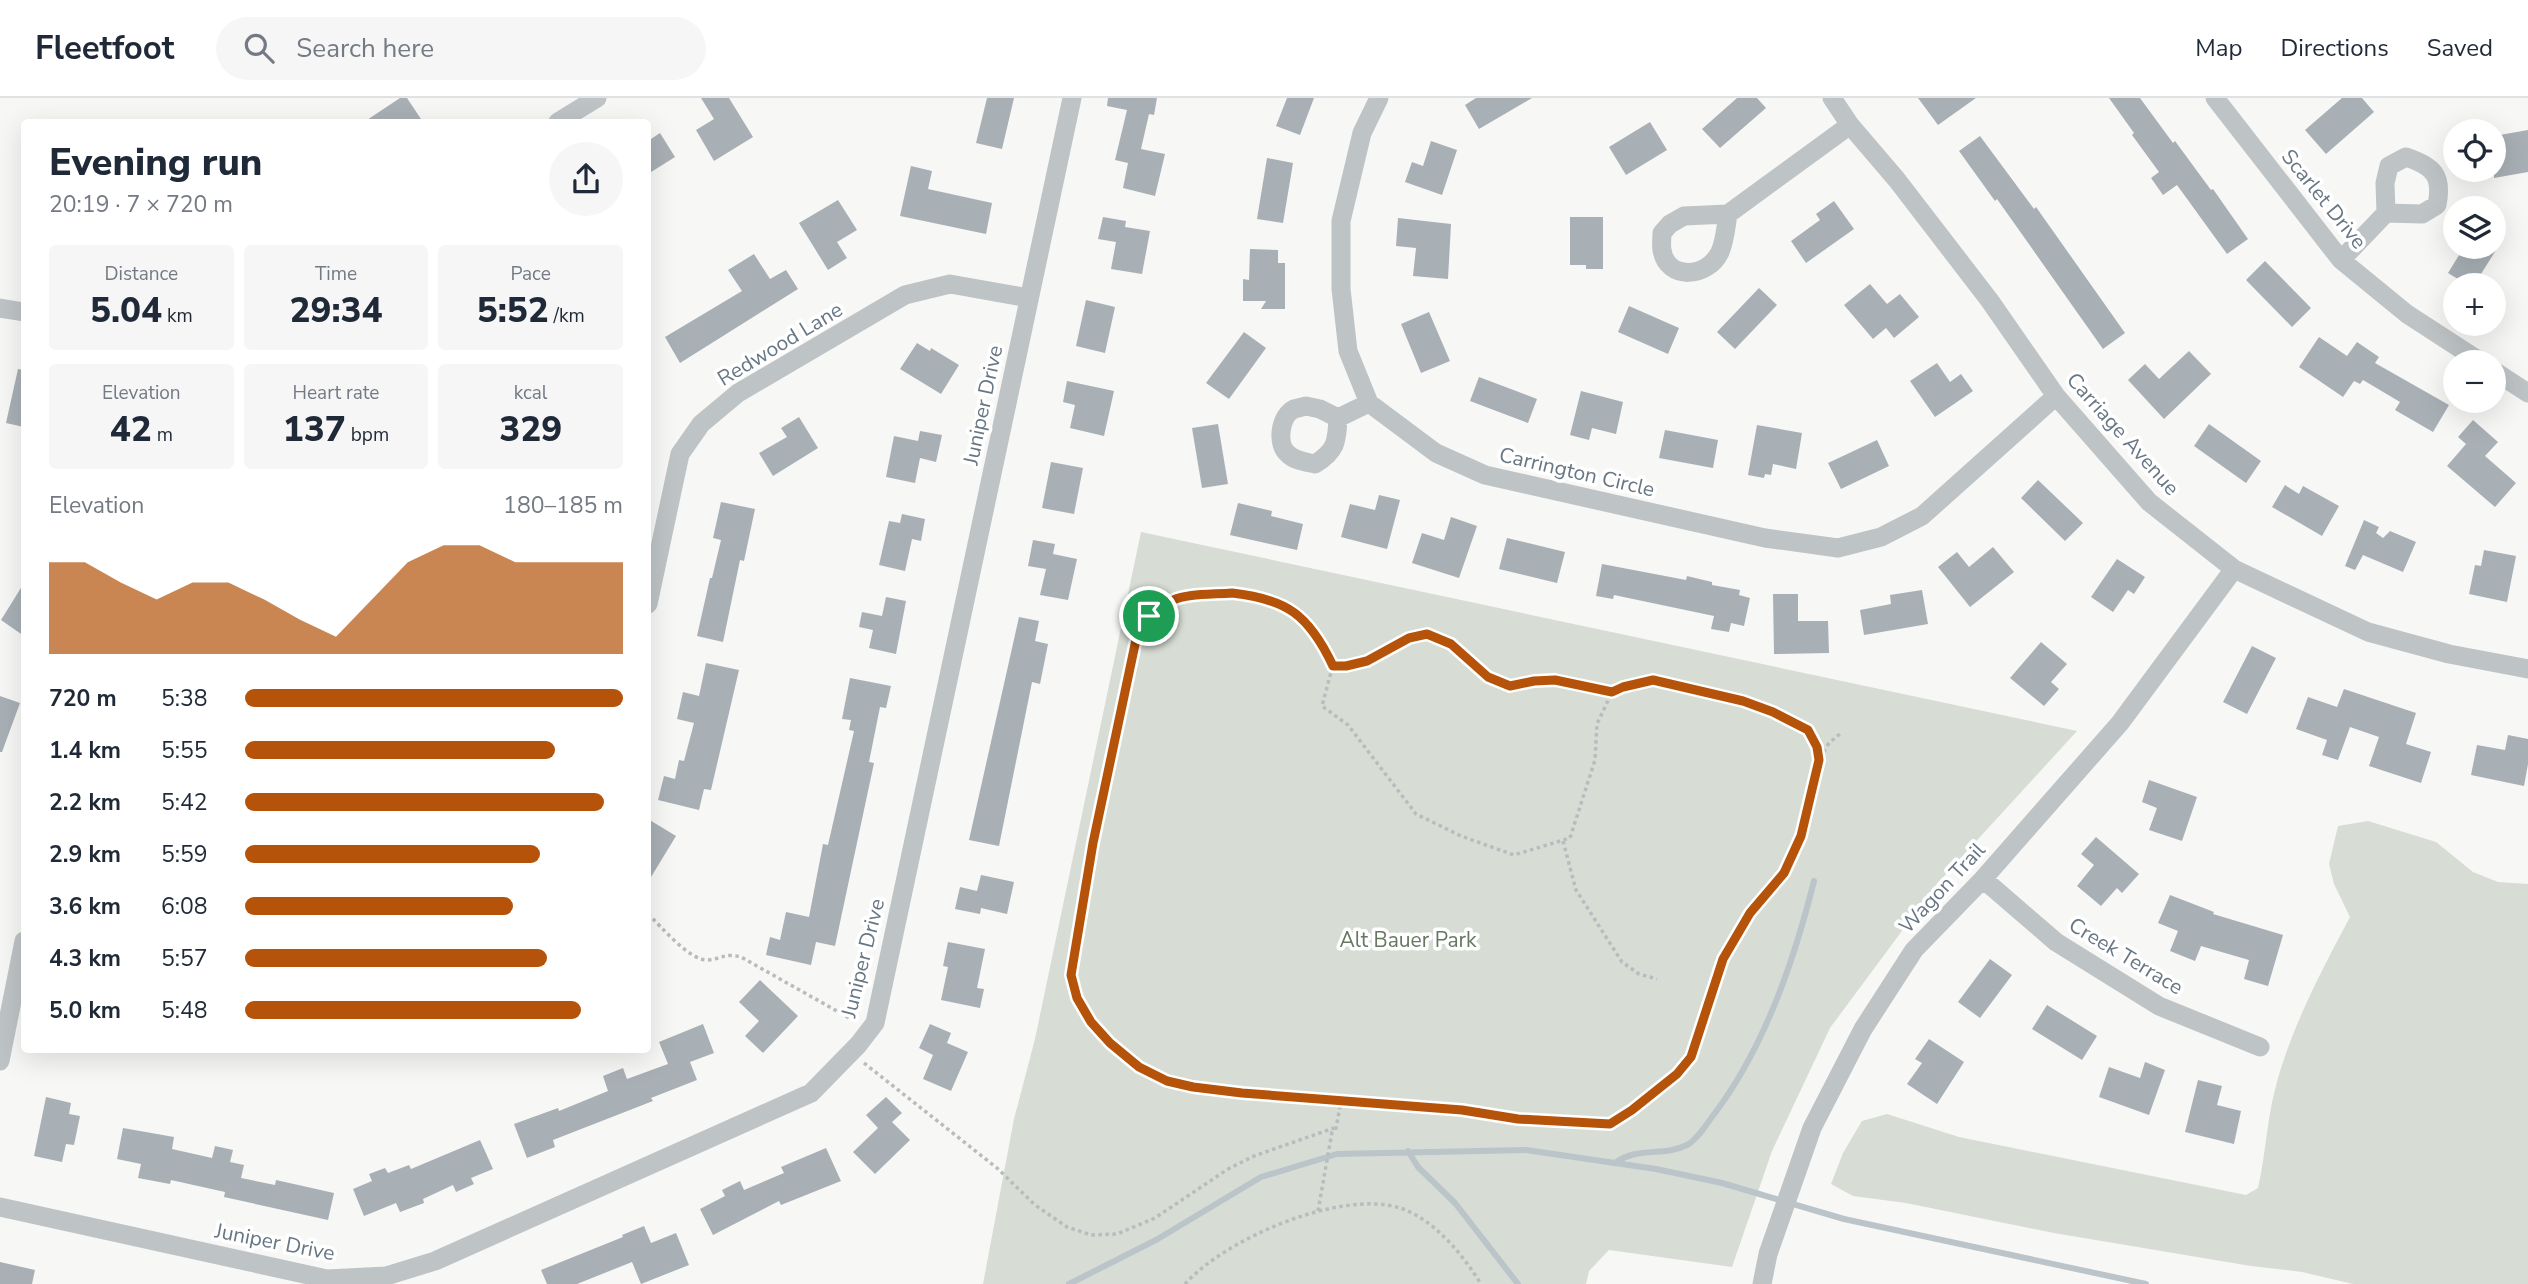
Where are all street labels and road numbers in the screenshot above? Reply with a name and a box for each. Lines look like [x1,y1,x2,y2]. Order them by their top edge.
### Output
street label: Scarlet Drive [2275,143,2373,255]
street label: Redwood Lane [712,296,848,392]
street label: Juniper Drive [956,343,1009,468]
street label: Carriage Avenue [2060,367,2186,501]
street label: Carrington Circle [1497,441,1657,503]
street label: Wagon Trail [1893,836,1992,940]
street label: Juniper Drive [834,896,891,1021]
street label: Creek Terrace [2064,911,2188,1001]
street label: Juniper Drive [212,1216,337,1267]

